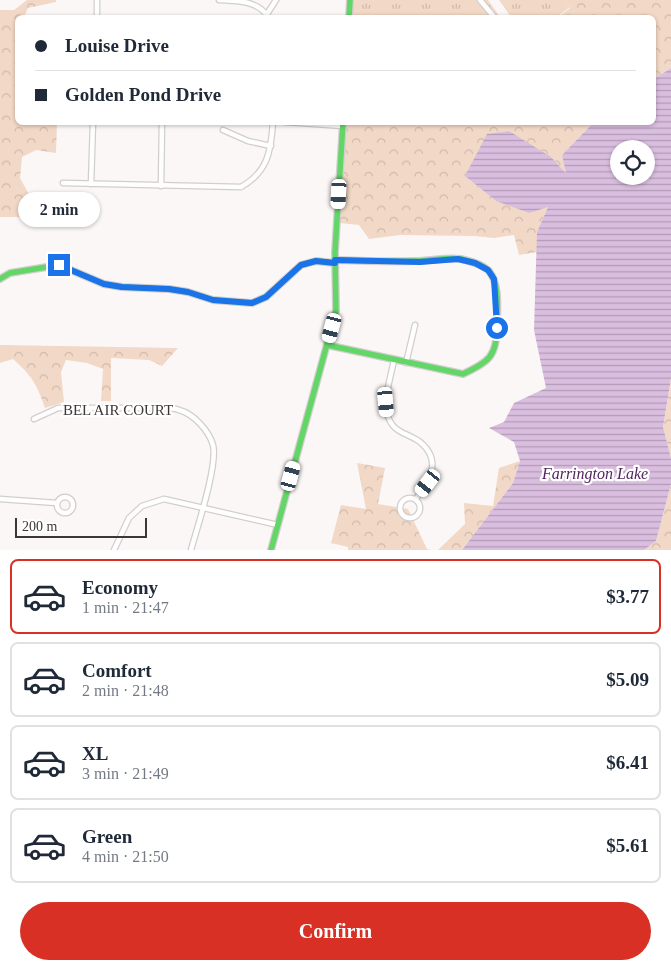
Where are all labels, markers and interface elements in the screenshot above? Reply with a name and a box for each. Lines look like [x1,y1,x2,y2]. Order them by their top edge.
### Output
text: Louise Drive [65,35,169,56]
text: Golden Pond Drive [65,84,221,105]
map controls [610,140,655,185]
button: locate [610,140,655,185]
car [330,179,347,209]
callout: 2 min [18,192,100,228]
text: 2 min [40,201,78,218]
route end [48,254,70,276]
car [320,312,343,344]
route start [486,317,508,339]
car [377,386,394,418]
street label: BEL AIR COURT [63,402,173,418]
car [279,460,302,492]
water label: Farrington Lake [541,465,648,483]
car [412,467,443,499]
scale bar [15,515,148,538]
text: 200 m [22,519,57,534]
icon: car [22,574,67,619]
text: Economy [82,577,158,598]
text: $3.77 [606,586,649,607]
text: 1 min · 21:47 [82,599,169,616]
icon: car [22,657,67,702]
text: Comfort [82,660,152,681]
text: $5.09 [606,669,649,690]
text: 2 min · 21:48 [82,682,169,699]
icon: car [22,740,67,785]
text: XL [82,743,108,764]
text: $6.41 [606,752,649,773]
text: 3 min · 21:49 [82,765,169,782]
icon: car [22,823,67,868]
text: Green [82,826,132,847]
text: $5.61 [606,835,649,856]
text: 4 min · 21:50 [82,848,169,865]
button: Confirm [20,902,651,960]

